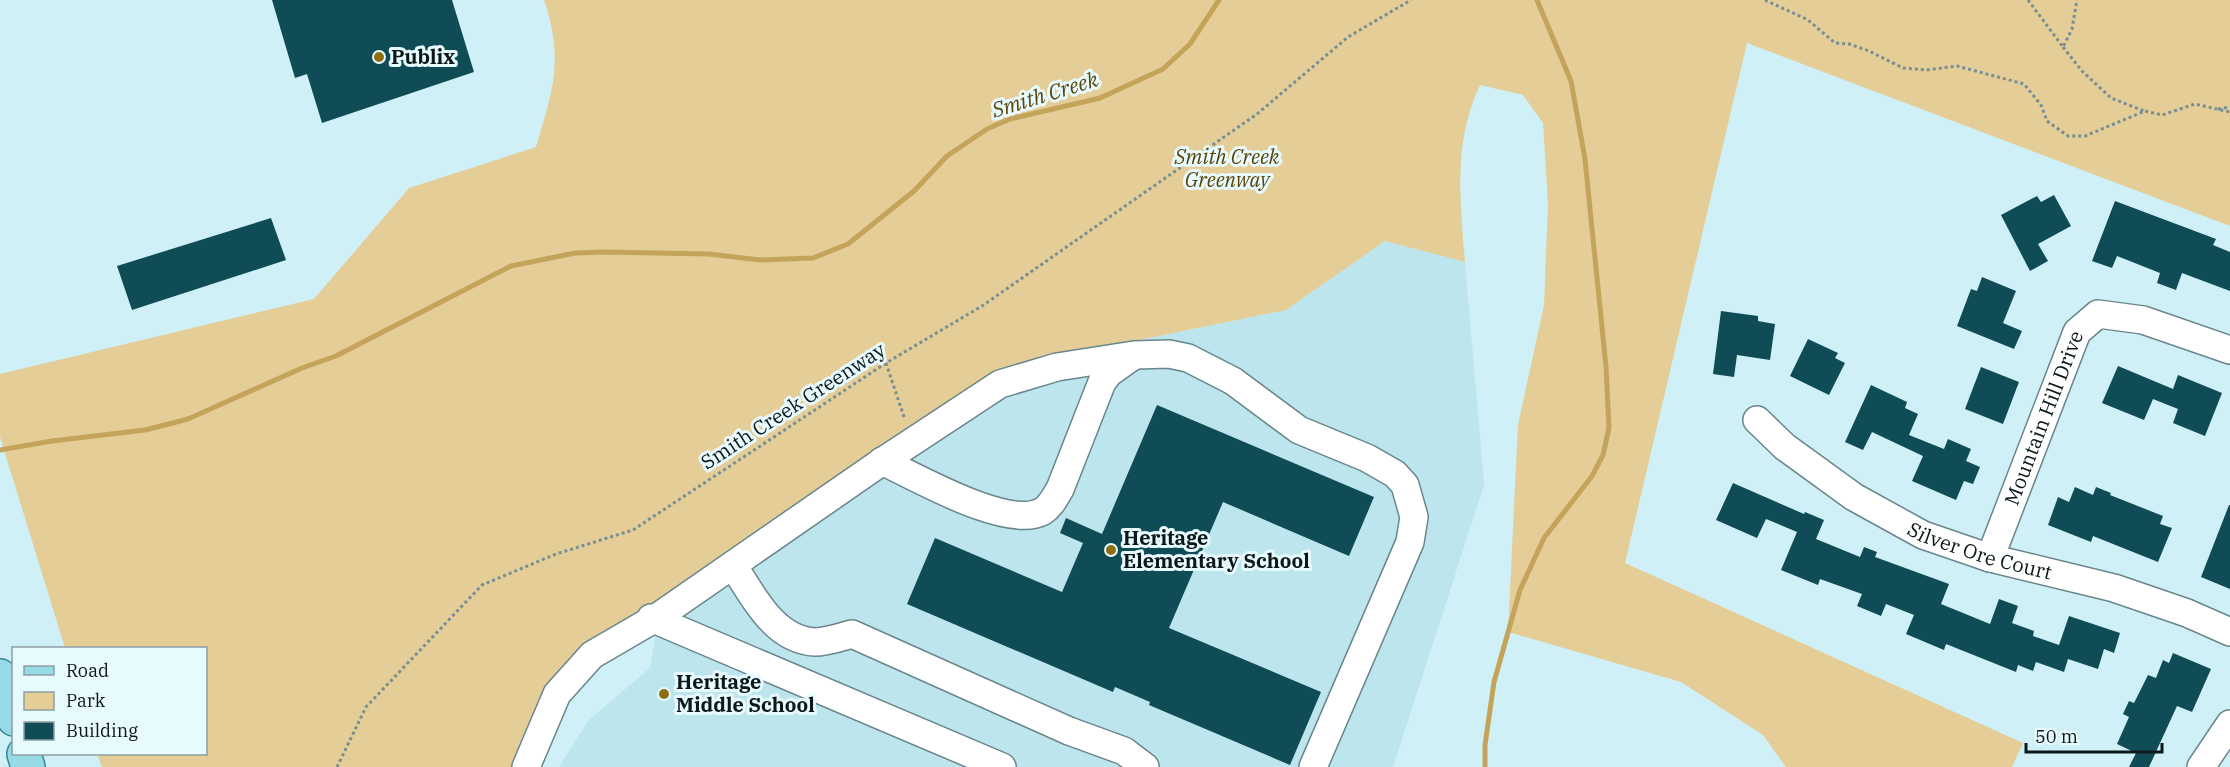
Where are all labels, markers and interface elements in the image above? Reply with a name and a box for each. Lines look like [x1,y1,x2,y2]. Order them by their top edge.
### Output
place label: Publix [391,43,455,70]
marker: Publix [372,50,386,64]
water label: Smith Creek [987,64,1102,124]
park label: Smith Creek Greenway [1174,143,1280,193]
street label: Mountain Hill Drive [1998,327,2089,509]
street label: Smith Creek Greenway [695,336,890,475]
street label: Silver Ore Court [1903,515,2055,586]
place label: Heritage Elementary School [1123,524,1310,574]
marker: Heritage Elementary School [1104,543,1118,557]
legend [12,647,207,755]
text: Road [66,659,109,682]
place label: Heritage Middle School [676,668,815,718]
marker: Heritage Middle School [657,687,671,701]
text: Park [66,689,106,712]
scale bar [2026,716,2162,754]
text: Building [66,719,138,742]
text: 50 m [2035,725,2078,748]

